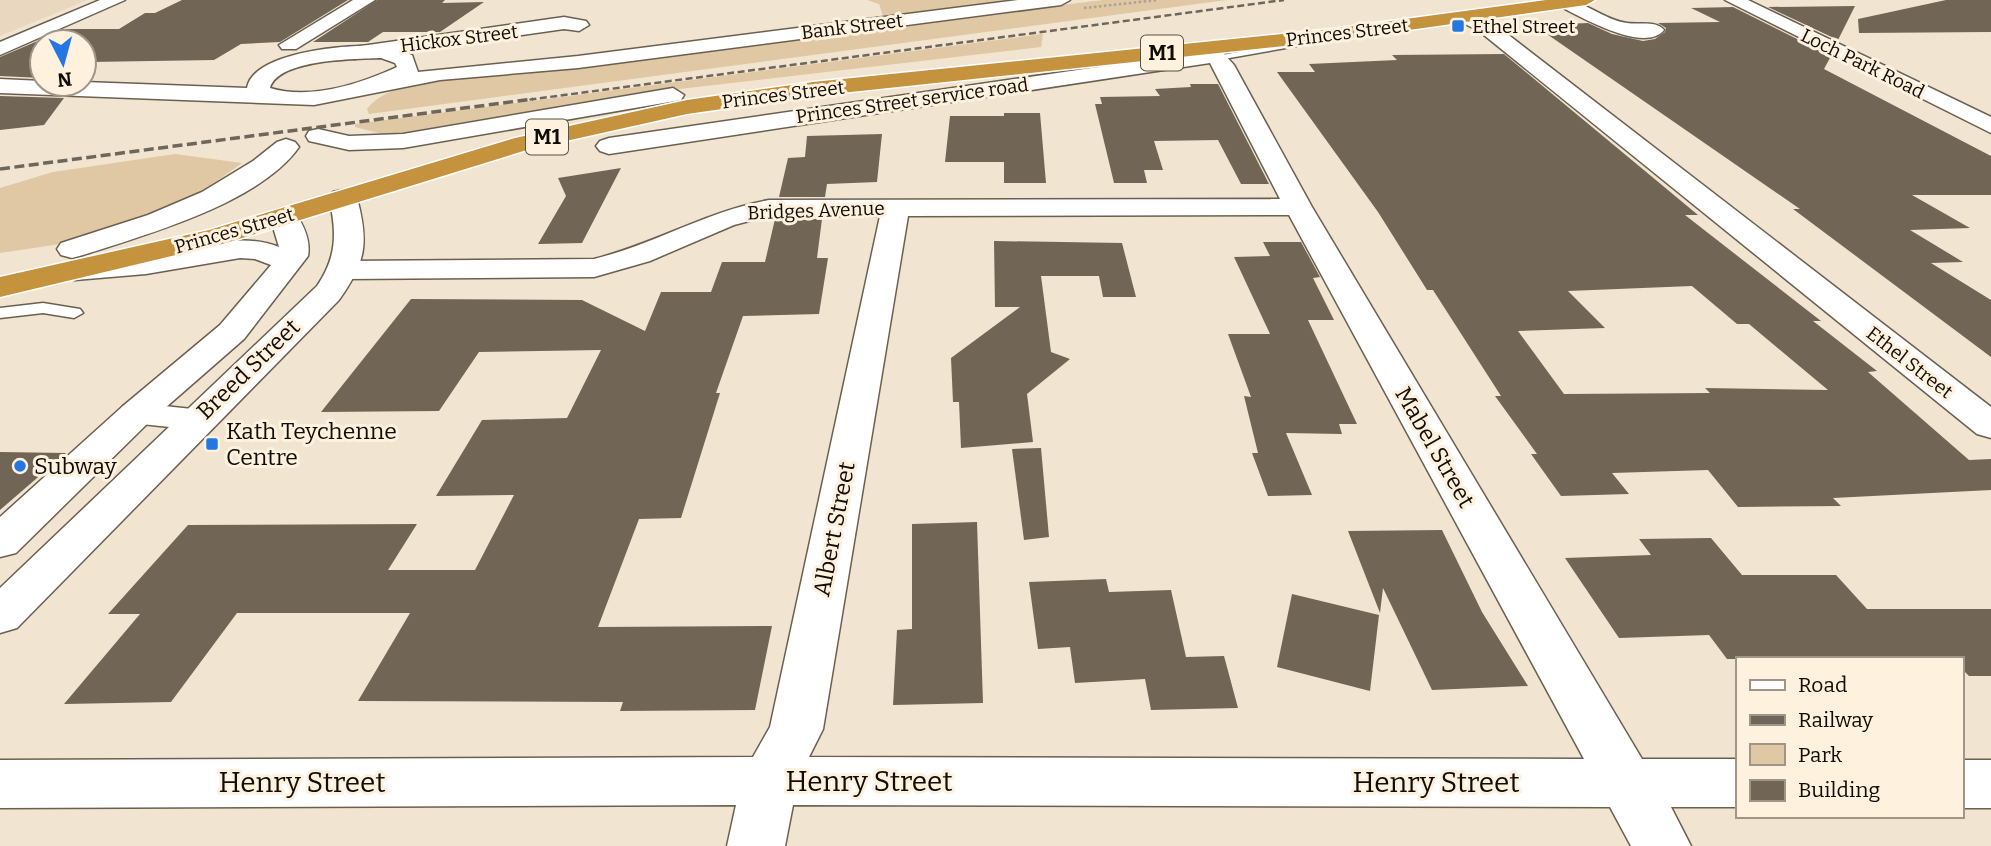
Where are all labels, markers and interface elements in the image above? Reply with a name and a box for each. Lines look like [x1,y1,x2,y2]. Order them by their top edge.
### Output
street label: Bank Street [800,9,904,44]
street label: Princes Street [1284,14,1410,51]
place label: Ethel Street [1472,15,1575,38]
marker: Ethel Street [1450,18,1466,34]
street label: Hickox Street [399,20,519,57]
street label: Loch Park Road [1797,24,1928,103]
north arrow [28,28,98,98]
road number: M1 [1141,36,1183,70]
text: N [56,67,73,92]
street label: Princes Street service road [794,73,1030,128]
street label: Princes Street [720,76,846,113]
road number: M1 [526,120,568,154]
street label: Bridges Avenue [747,197,885,224]
street label: Princes Street [172,202,297,259]
street label: Breed Street [191,313,305,425]
street label: Ethel Street [1862,322,1958,403]
street label: Mabel Street [1389,382,1481,512]
place label: Kath Teychenne Centre [226,417,397,471]
marker: Kath Teychenne Centre [204,436,220,452]
place label: Subway [34,452,117,480]
marker: Subway [12,458,28,474]
street label: Albert Street [807,459,861,599]
legend [1736,657,1963,818]
text: Road [1798,672,1847,698]
text: Railway [1798,707,1874,733]
text: Park [1798,742,1842,768]
street label: Henry Street [785,765,953,798]
street label: Henry Street [218,766,386,799]
street label: Henry Street [1352,766,1520,799]
text: Building [1798,777,1881,803]

